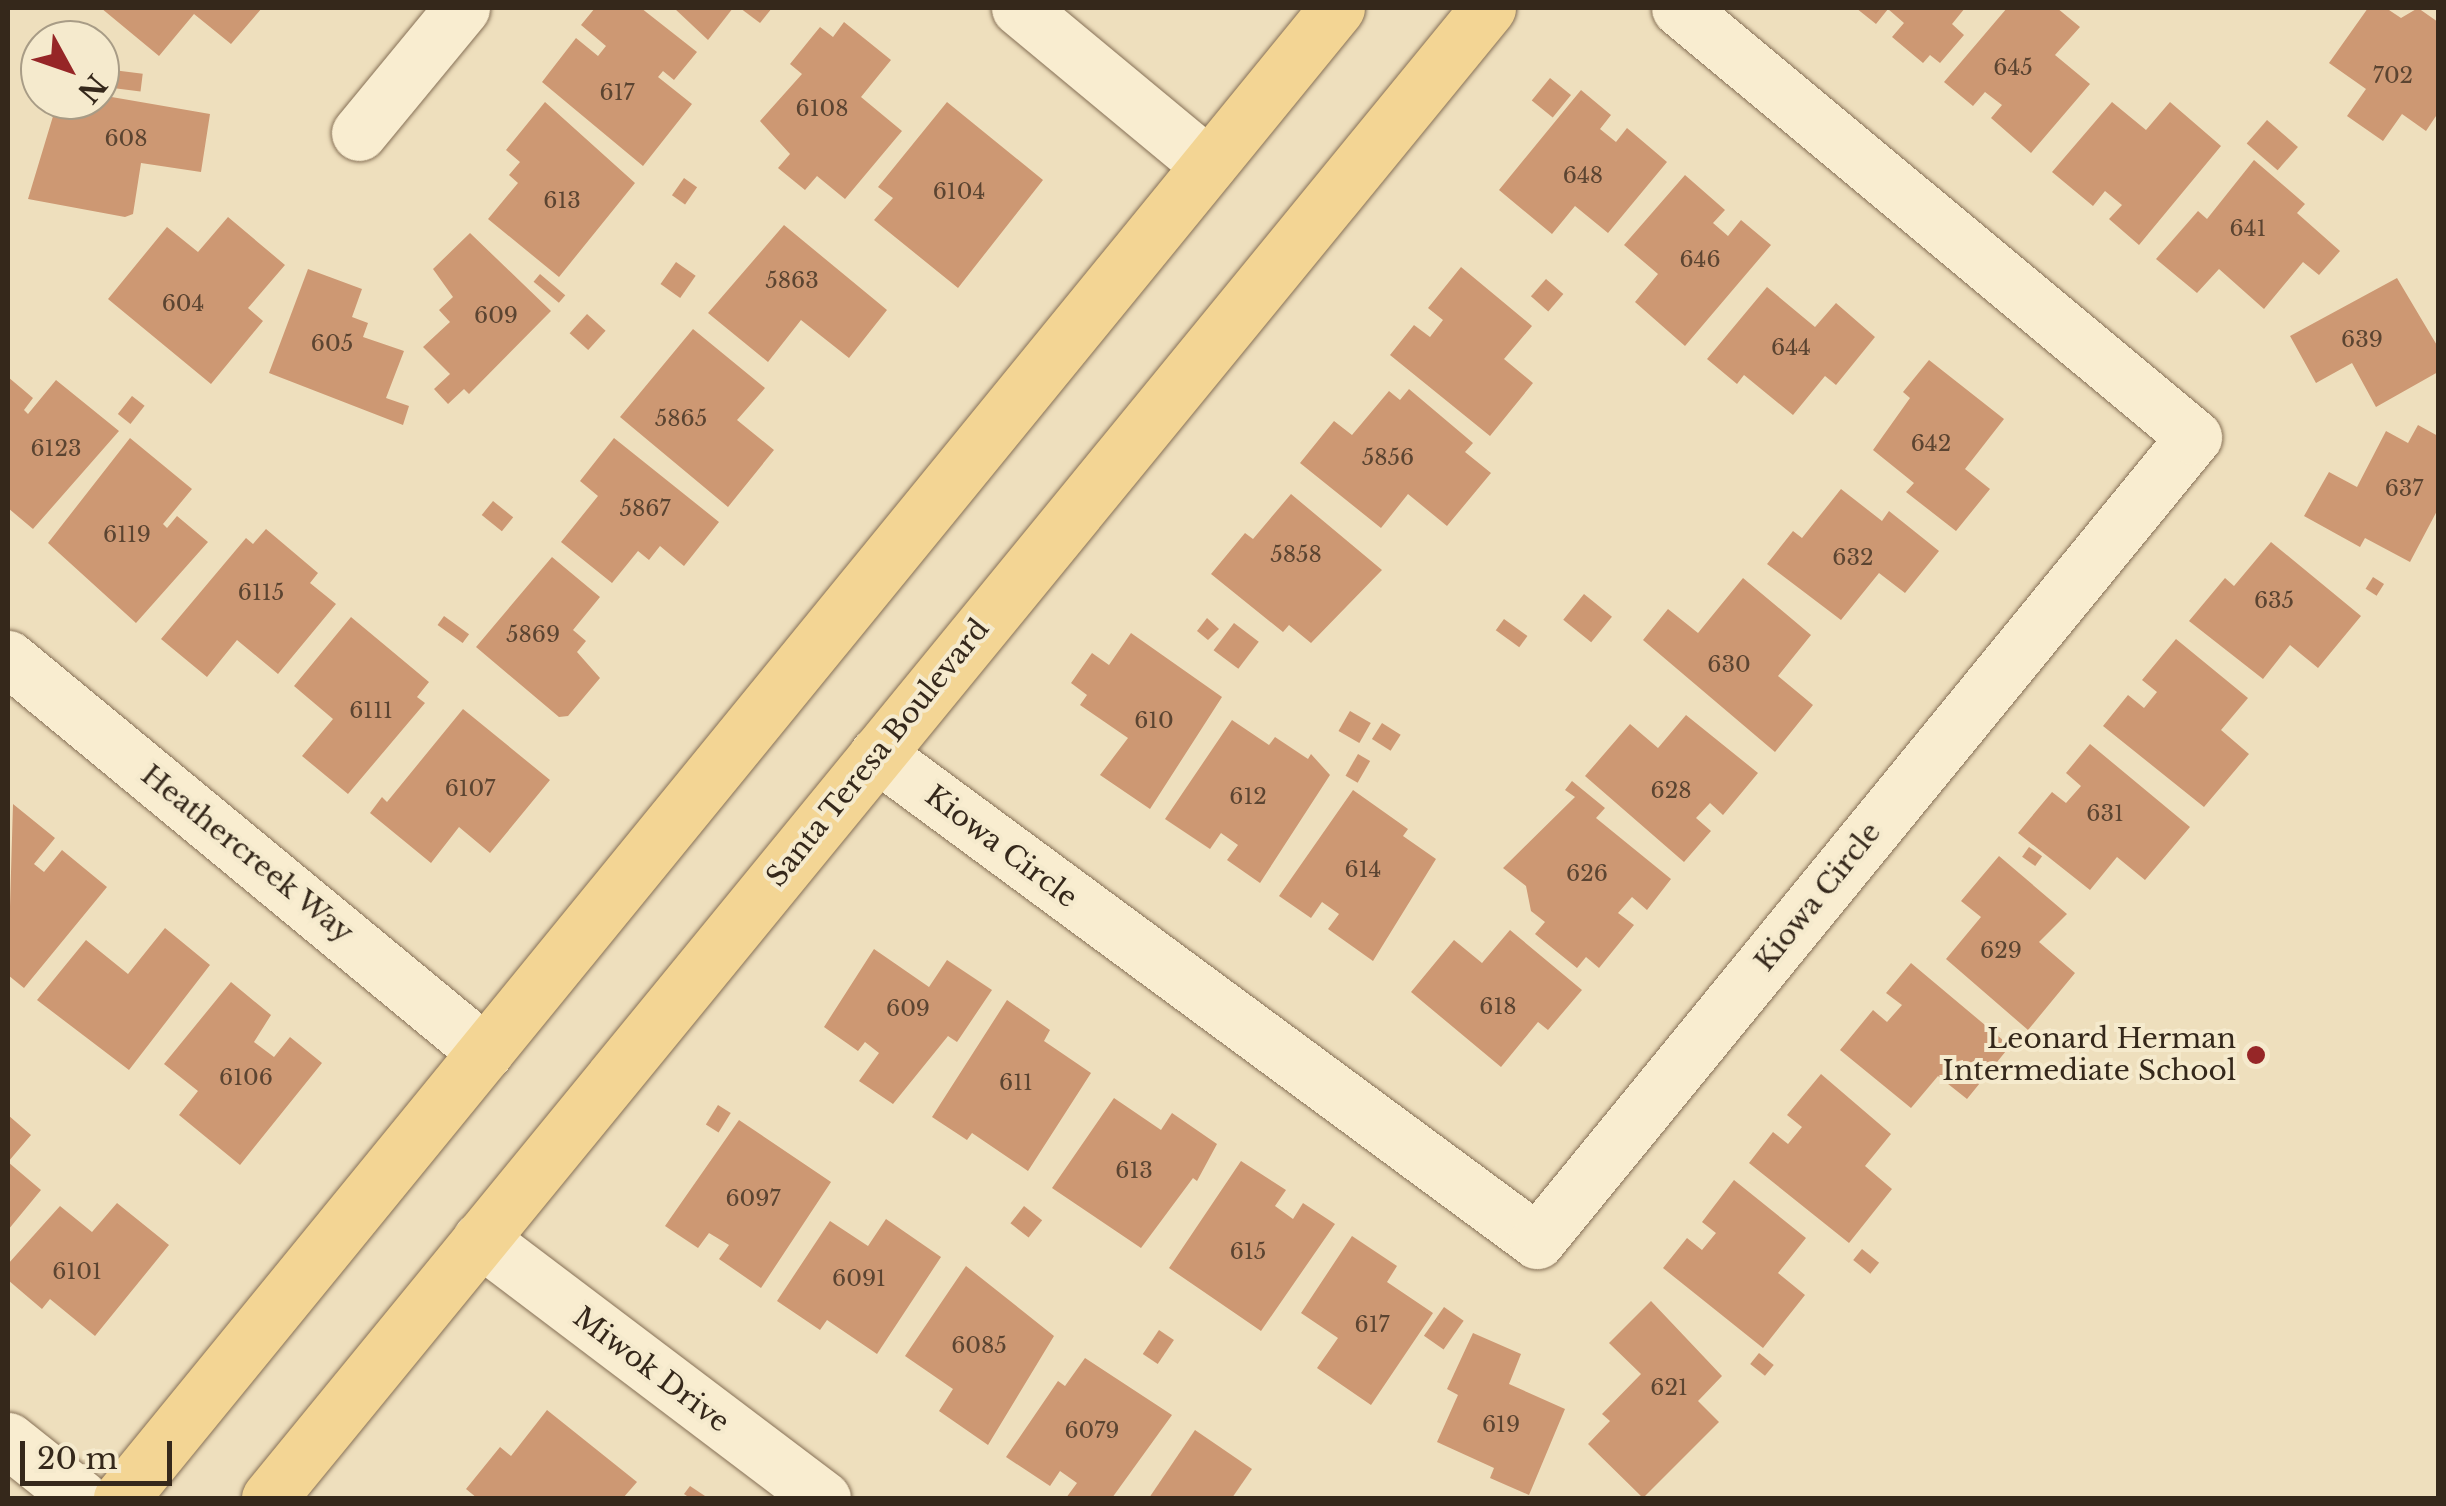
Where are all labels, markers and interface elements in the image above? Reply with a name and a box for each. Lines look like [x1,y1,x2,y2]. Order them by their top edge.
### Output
north arrow [20,20,120,120]
house number: 645 [1993,55,2033,81]
house number: 702 [2373,63,2413,89]
text: N [70,67,114,110]
house number: 617 [599,80,635,106]
house number: 6108 [796,96,848,122]
house number: 608 [104,126,148,152]
house number: 648 [1563,163,1603,189]
house number: 6104 [933,179,985,205]
house number: 613 [543,188,581,214]
house number: 641 [2230,216,2266,242]
house number: 646 [1679,247,1721,273]
house number: 5863 [765,268,819,294]
house number: 604 [162,291,204,317]
house number: 609 [474,303,518,329]
house number: 639 [2341,327,2383,353]
house number: 605 [311,331,353,357]
house number: 644 [1771,335,1811,361]
house number: 5865 [655,406,707,432]
house number: 642 [1911,431,1951,457]
house number: 6123 [30,436,82,462]
house number: 5856 [1362,445,1414,471]
house number: 637 [2385,476,2423,502]
house number: 5867 [619,496,671,522]
house number: 6119 [103,522,151,548]
house number: 5858 [1270,542,1322,568]
house number: 632 [1832,545,1874,571]
house number: 6115 [238,580,284,606]
house number: 635 [2254,588,2294,614]
street label: Santa Teresa Boulevard [759,612,997,894]
house number: 5869 [506,622,560,648]
house number: 630 [1707,652,1751,678]
house number: 6111 [349,698,393,724]
house number: 610 [1134,708,1174,734]
street label: Heathercreek Way [134,758,360,950]
house number: 6107 [445,776,495,802]
house number: 628 [1650,778,1692,804]
street label: Kiowa Circle [918,779,1084,915]
house number: 612 [1229,784,1267,810]
house number: 631 [2086,801,2124,827]
street label: Kiowa Circle [1748,816,1888,978]
house number: 614 [1345,857,1381,883]
house number: 626 [1566,861,1608,887]
house number: 629 [1980,938,2022,964]
house number: 618 [1479,994,1517,1020]
house number: 609 [886,996,930,1022]
place label: Leonard Herman Intermediate School [1942,1022,2236,1088]
marker: Leonard Herman Intermediate School [2245,1044,2267,1066]
house number: 6106 [219,1065,273,1091]
house number: 611 [999,1070,1033,1096]
house number: 613 [1115,1158,1153,1184]
house number: 6097 [725,1186,781,1212]
house number: 615 [1230,1239,1266,1265]
house number: 6101 [52,1259,102,1285]
house number: 6091 [832,1266,886,1292]
street label: Miwok Drive [566,1300,736,1440]
house number: 617 [1354,1312,1390,1338]
house number: 6085 [951,1333,1007,1359]
house number: 621 [1650,1375,1688,1401]
house number: 619 [1482,1412,1520,1438]
house number: 6079 [1064,1418,1120,1444]
scale bar [25,1421,178,1483]
text: 20 m [37,1440,118,1477]

